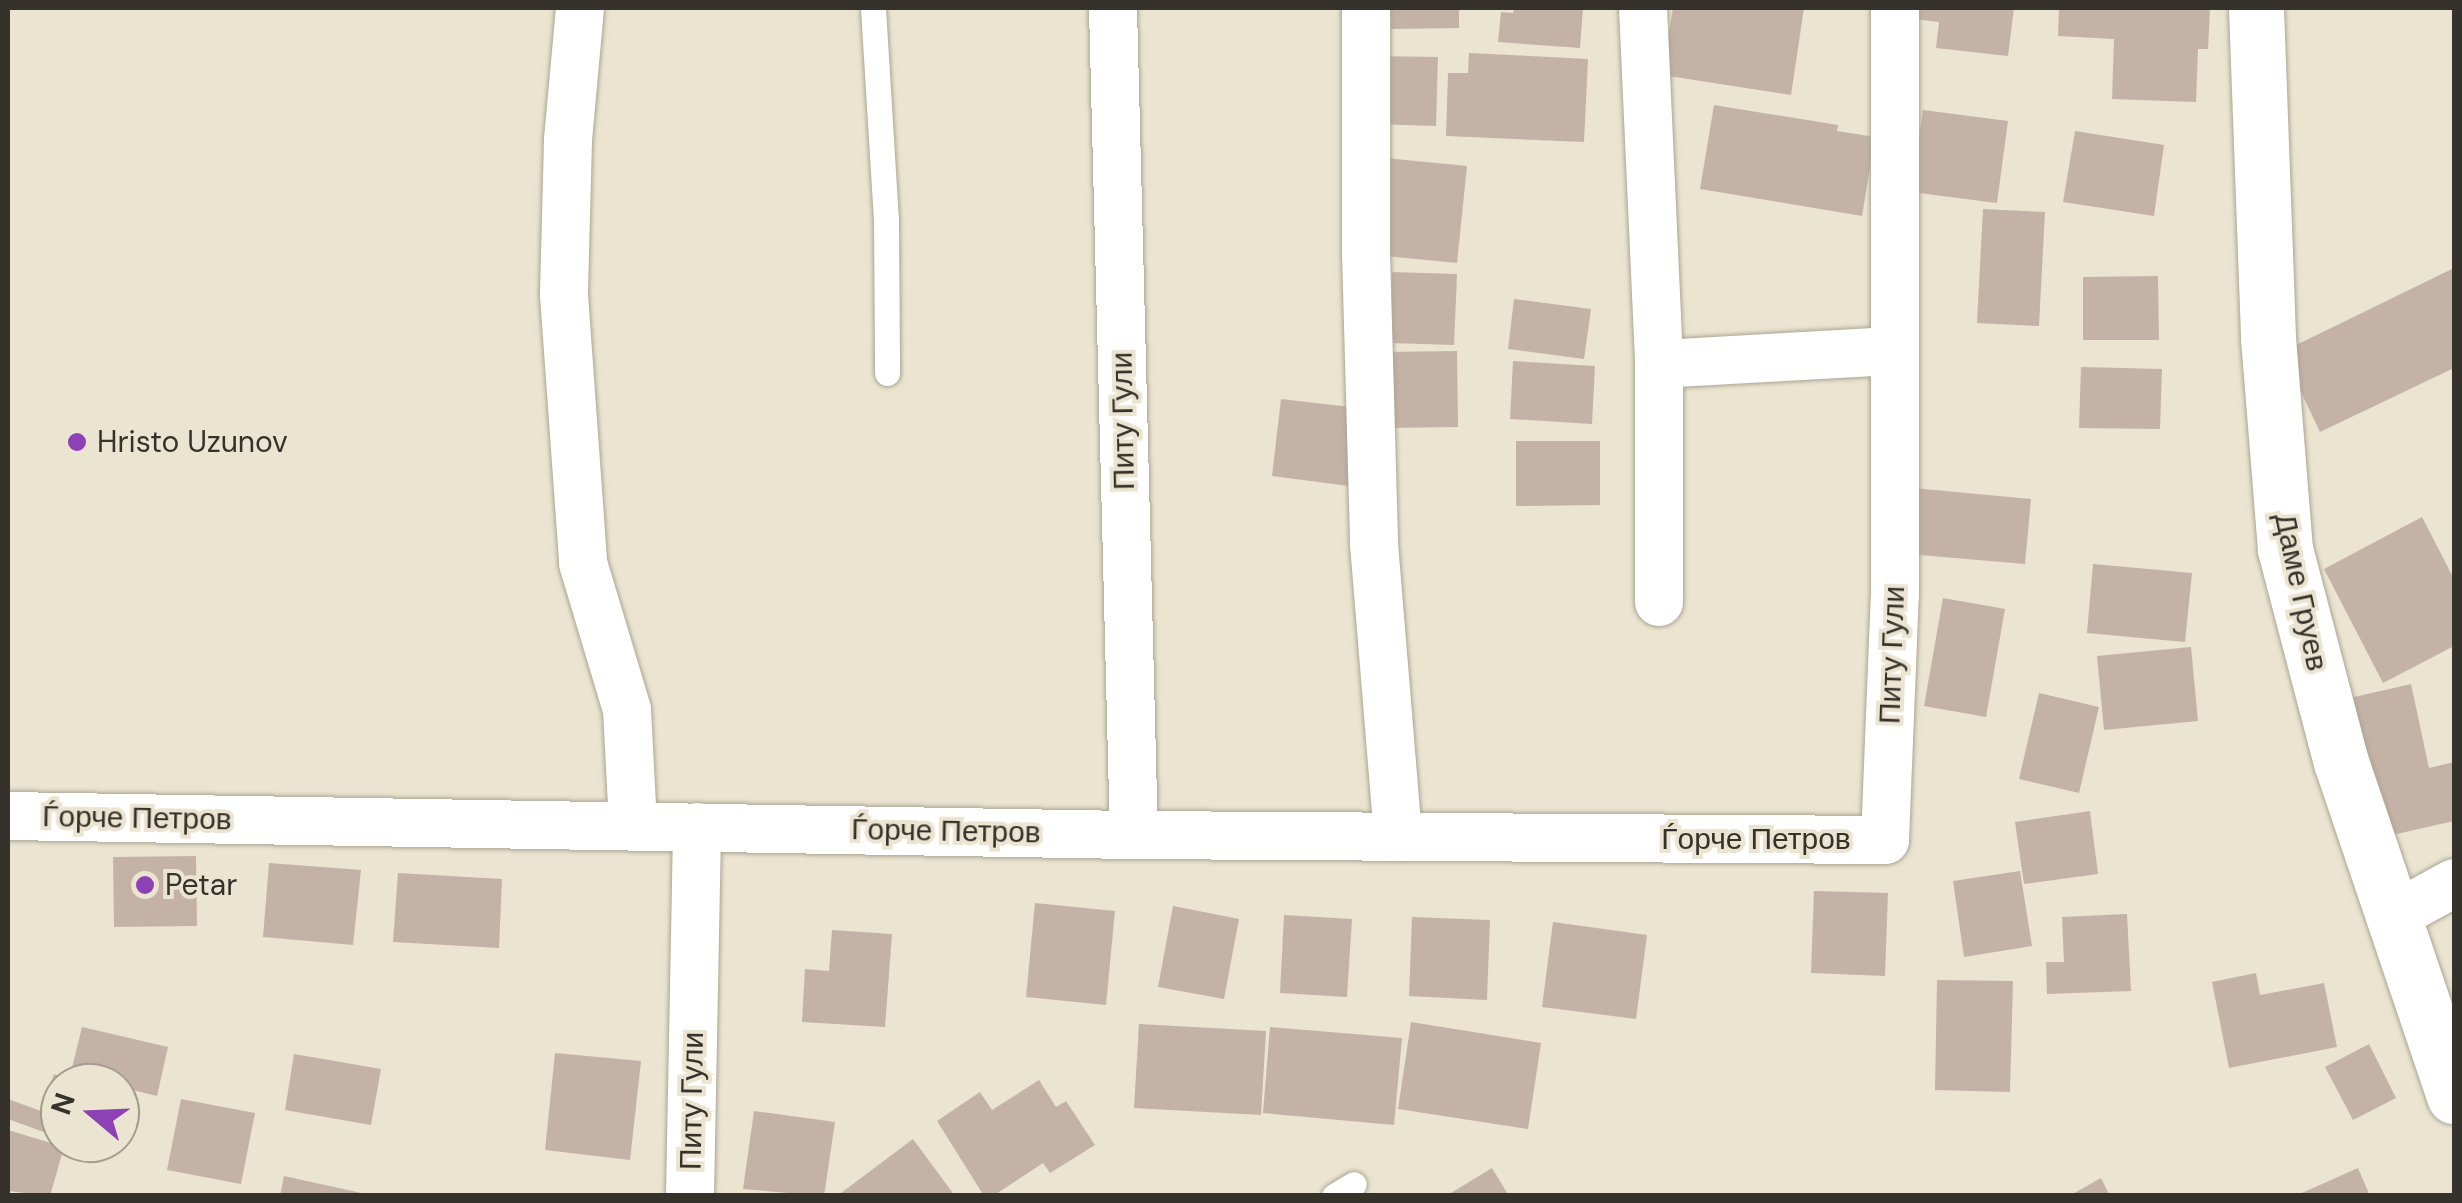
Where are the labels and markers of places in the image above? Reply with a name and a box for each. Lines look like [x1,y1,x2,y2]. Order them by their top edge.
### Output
place label: Hristo Uzunov [97,424,288,460]
marker: Hristo Uzunov [66,431,88,453]
place label: Petar [165,867,237,903]
marker: Petar [134,874,156,896]

